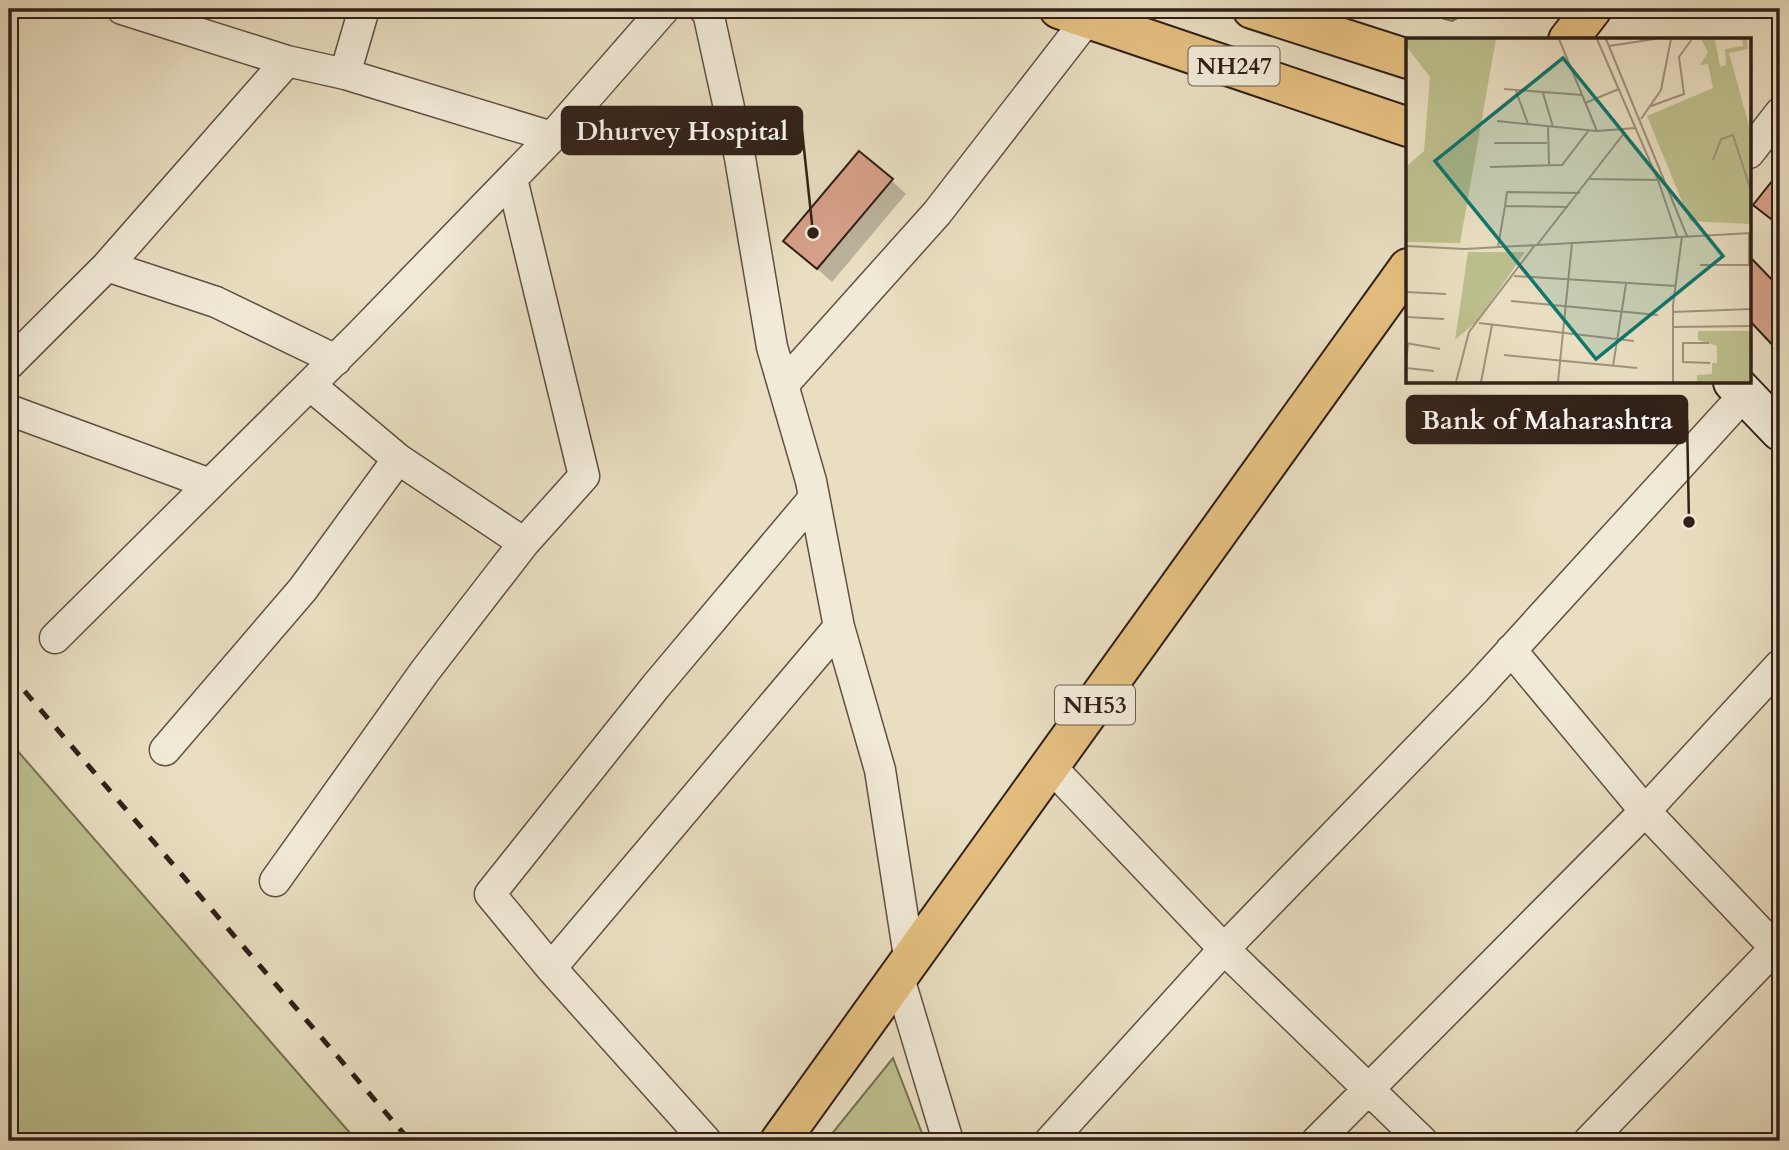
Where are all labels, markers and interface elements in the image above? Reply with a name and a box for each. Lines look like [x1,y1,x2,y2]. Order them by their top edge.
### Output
inset map [1406,38,1750,383]
road number: NH247 [1188,46,1280,86]
callout: Dhurvey Hospital [562,107,802,154]
text: Dhurvey Hospital [576,114,788,149]
callout: Bank of Maharashtra [1407,396,1687,443]
text: Bank of Maharashtra [1421,403,1673,438]
road number: NH53 [1055,685,1135,724]

